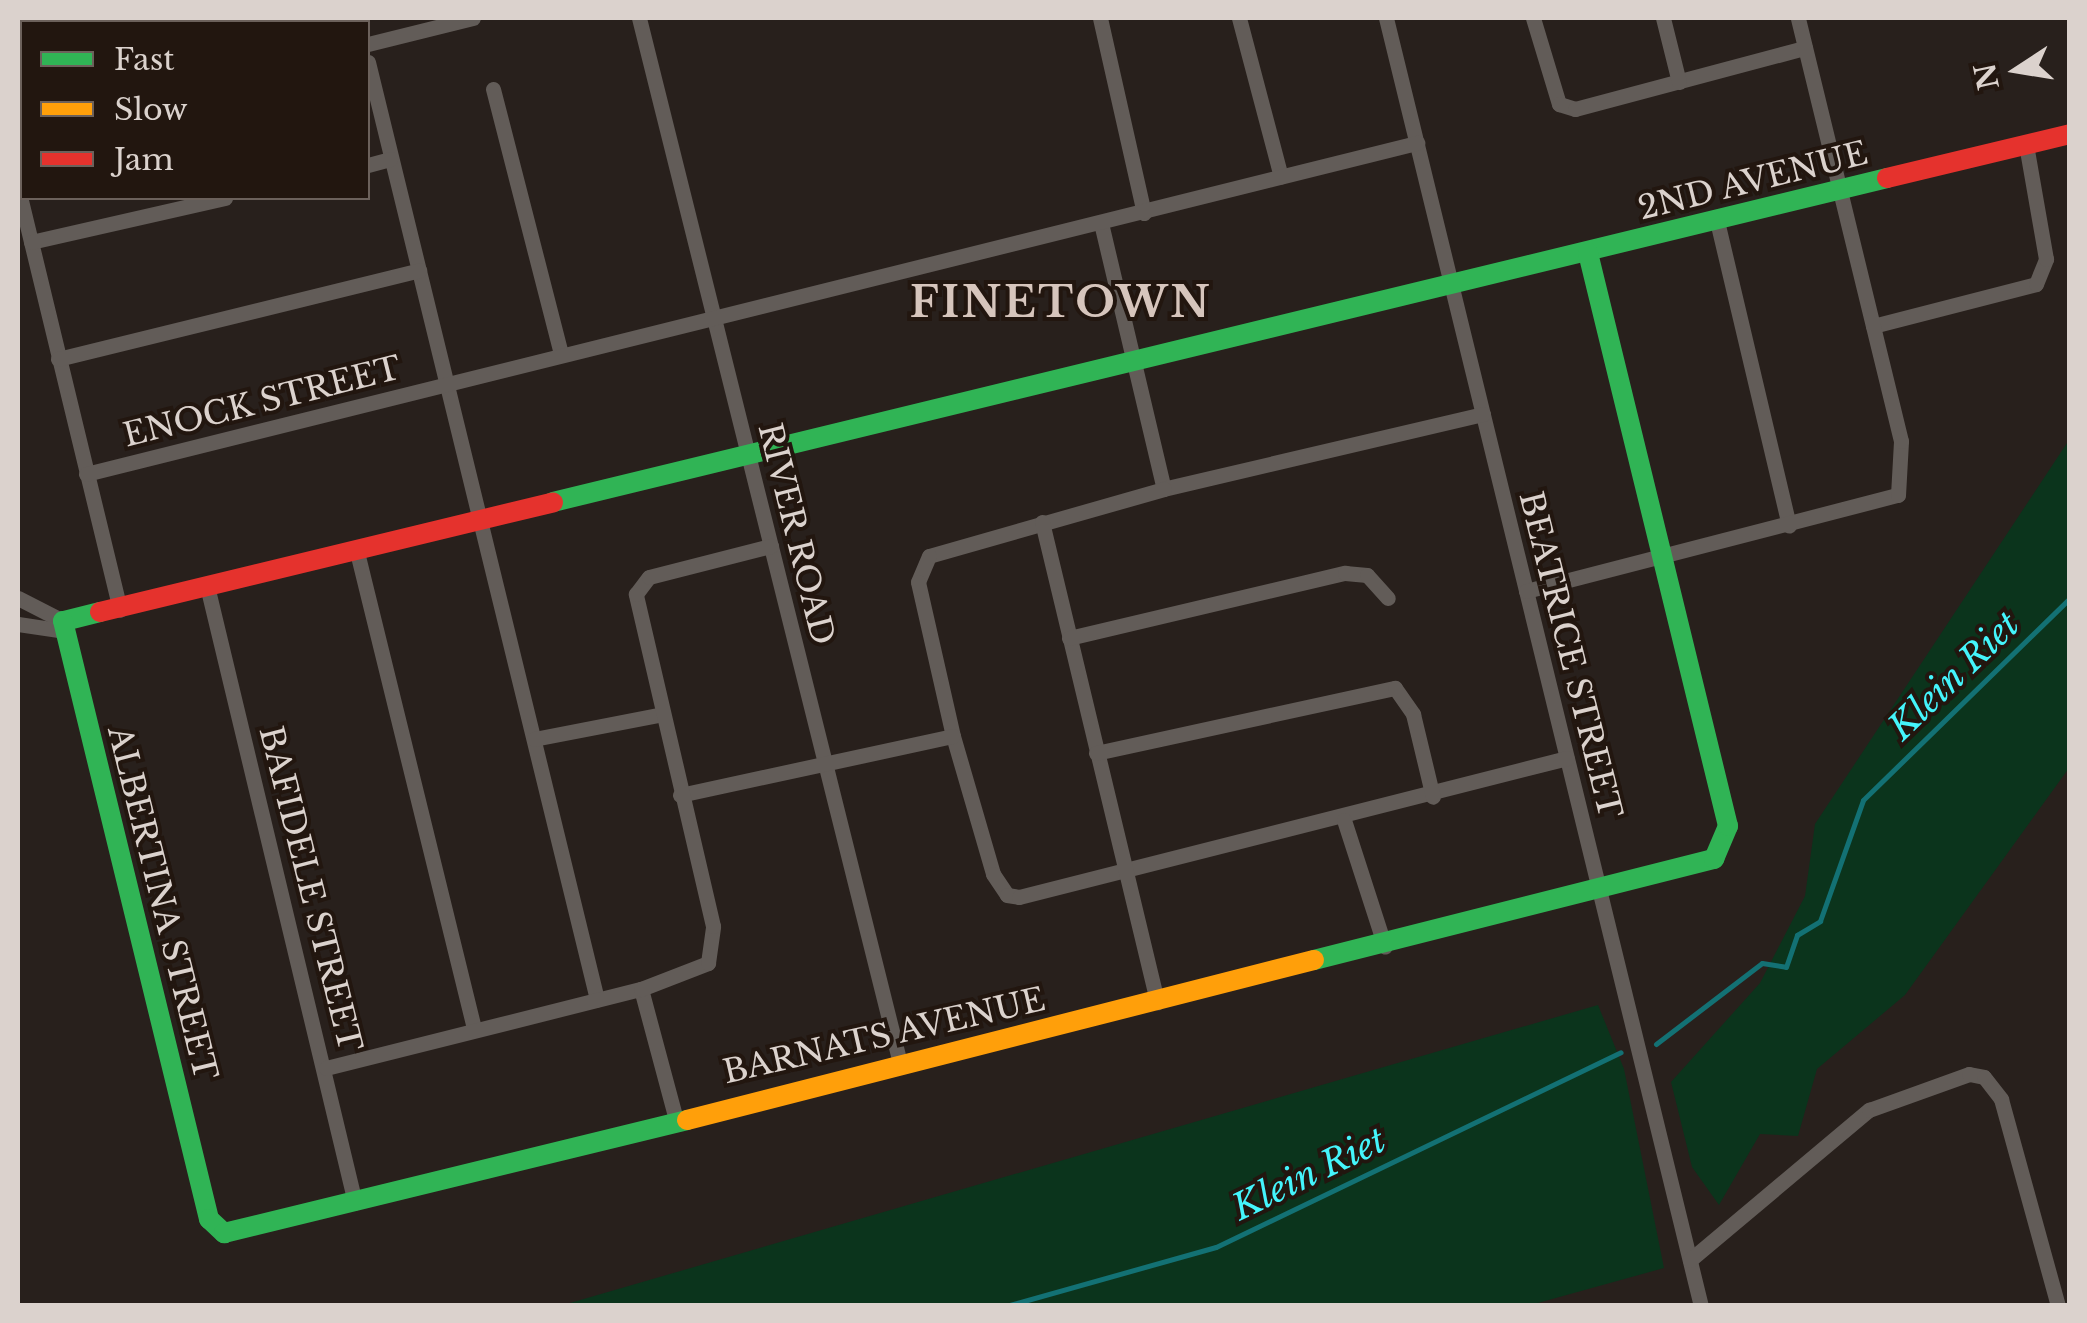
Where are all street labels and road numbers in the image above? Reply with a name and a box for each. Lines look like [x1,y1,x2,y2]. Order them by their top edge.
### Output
street label: 2ND AVENUE [1634,134,1872,228]
street label: ENOCK STREET [119,349,405,455]
street label: RIVER ROAD [750,419,842,649]
street label: BEATRICE STREET [1511,488,1629,822]
street label: ALBERTINA STREET [99,721,225,1085]
street label: BAFIDELE STREET [251,722,369,1056]
street label: BARNATS AVENUE [719,980,1049,1092]

